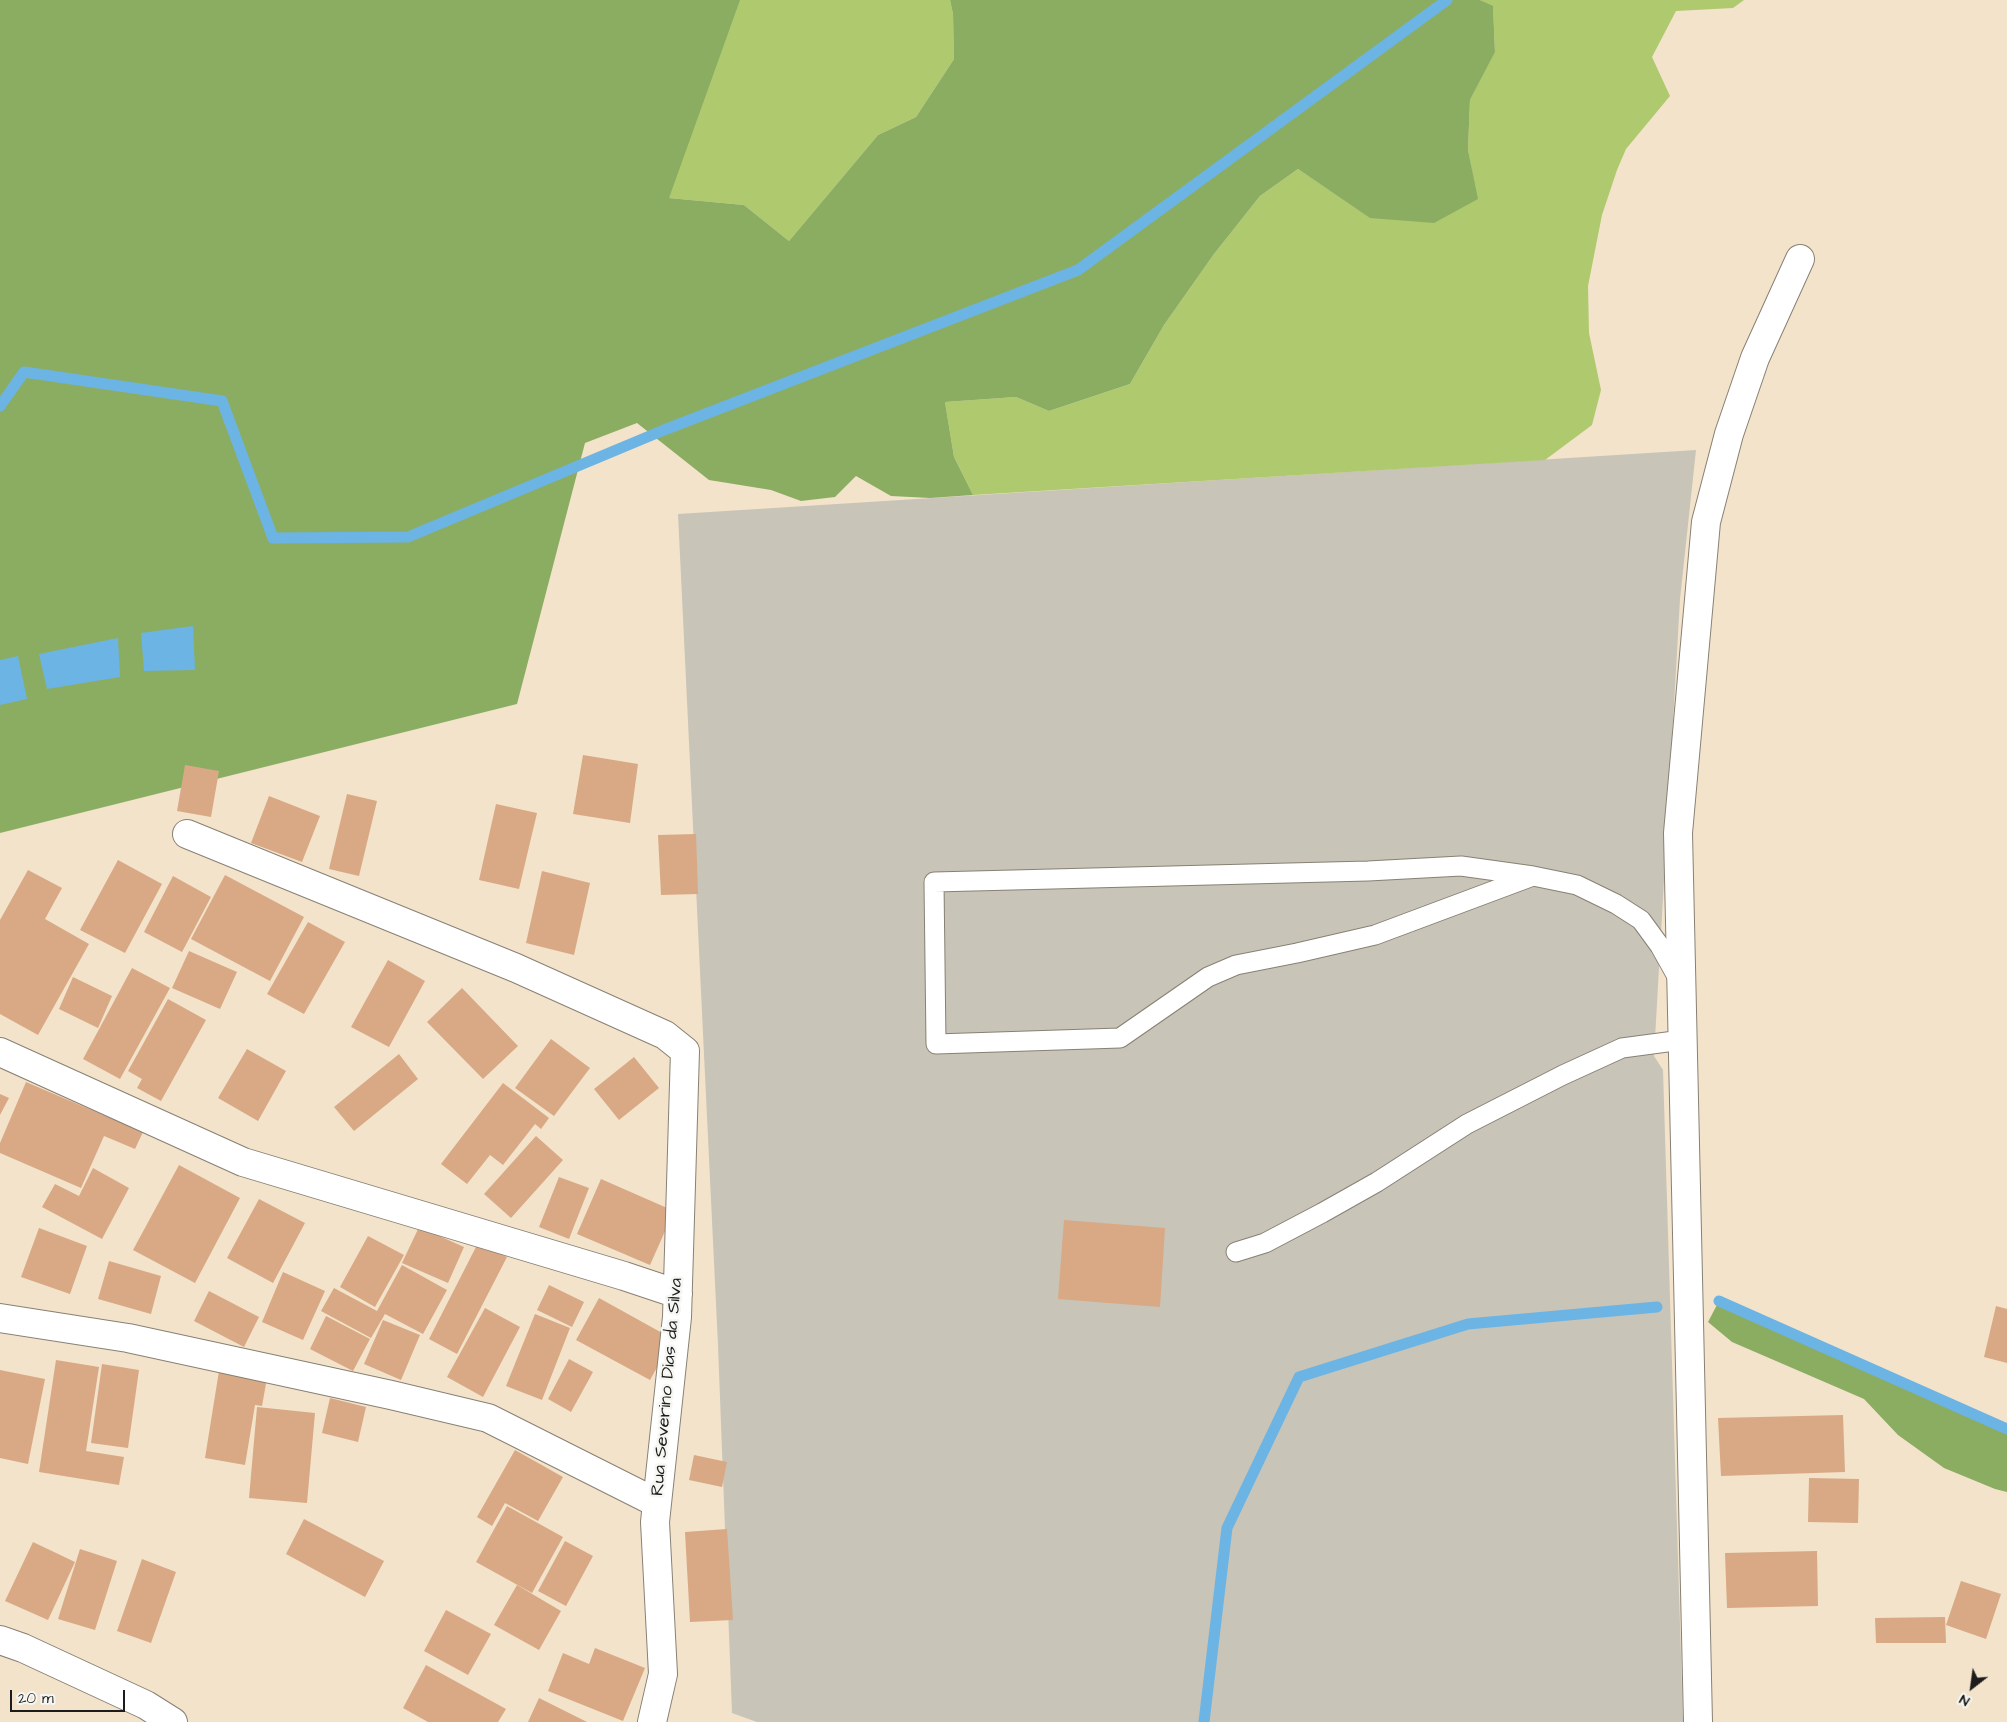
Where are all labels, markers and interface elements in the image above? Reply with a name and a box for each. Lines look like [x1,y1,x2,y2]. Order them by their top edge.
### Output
street label: Rua Severino Dias da Silva [648,1277,688,1497]
north arrow [1947,1662,1997,1712]
scale bar [12,1680,128,1712]
text: 20 m [18,1688,54,1709]
text: N [1956,1689,1973,1711]

